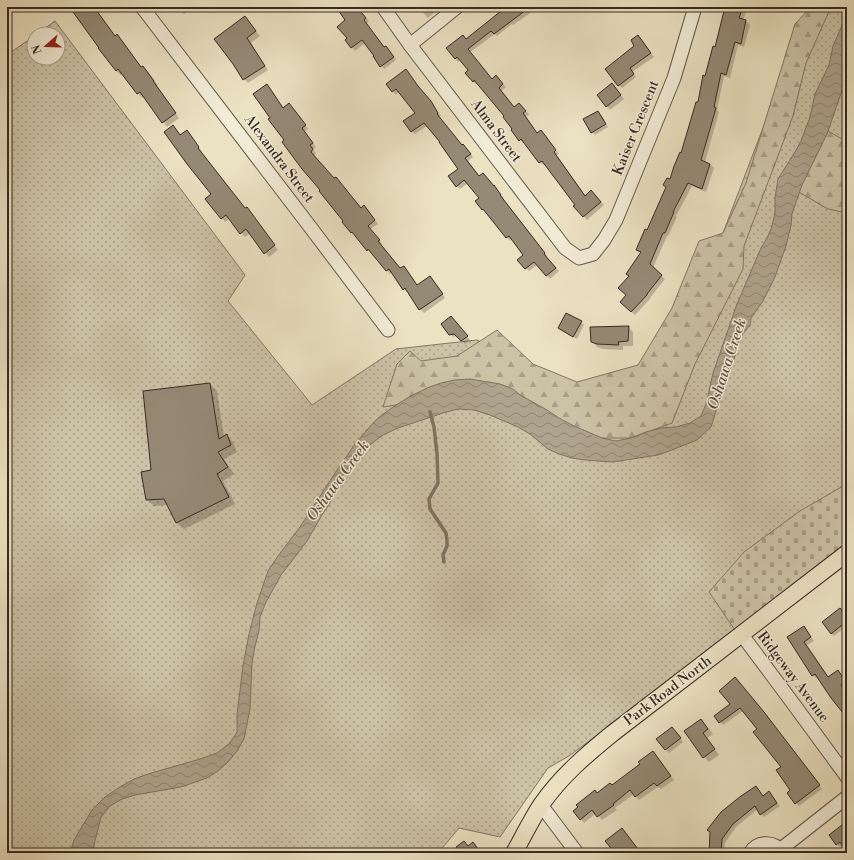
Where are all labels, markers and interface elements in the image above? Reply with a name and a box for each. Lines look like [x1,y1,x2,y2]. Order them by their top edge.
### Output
north arrow [26,26,66,66]
text: N [29,42,46,56]
street label: Kaiser Crescent [609,78,663,178]
street label: Alma Street [466,95,525,166]
street label: Alexandra Street [239,111,318,207]
water label: Oshawa Creek [703,316,751,412]
water label: Oshawa Creek [302,437,374,525]
street label: Ridgeway Avenue [753,628,833,726]
street label: Park Road North [620,652,716,730]

